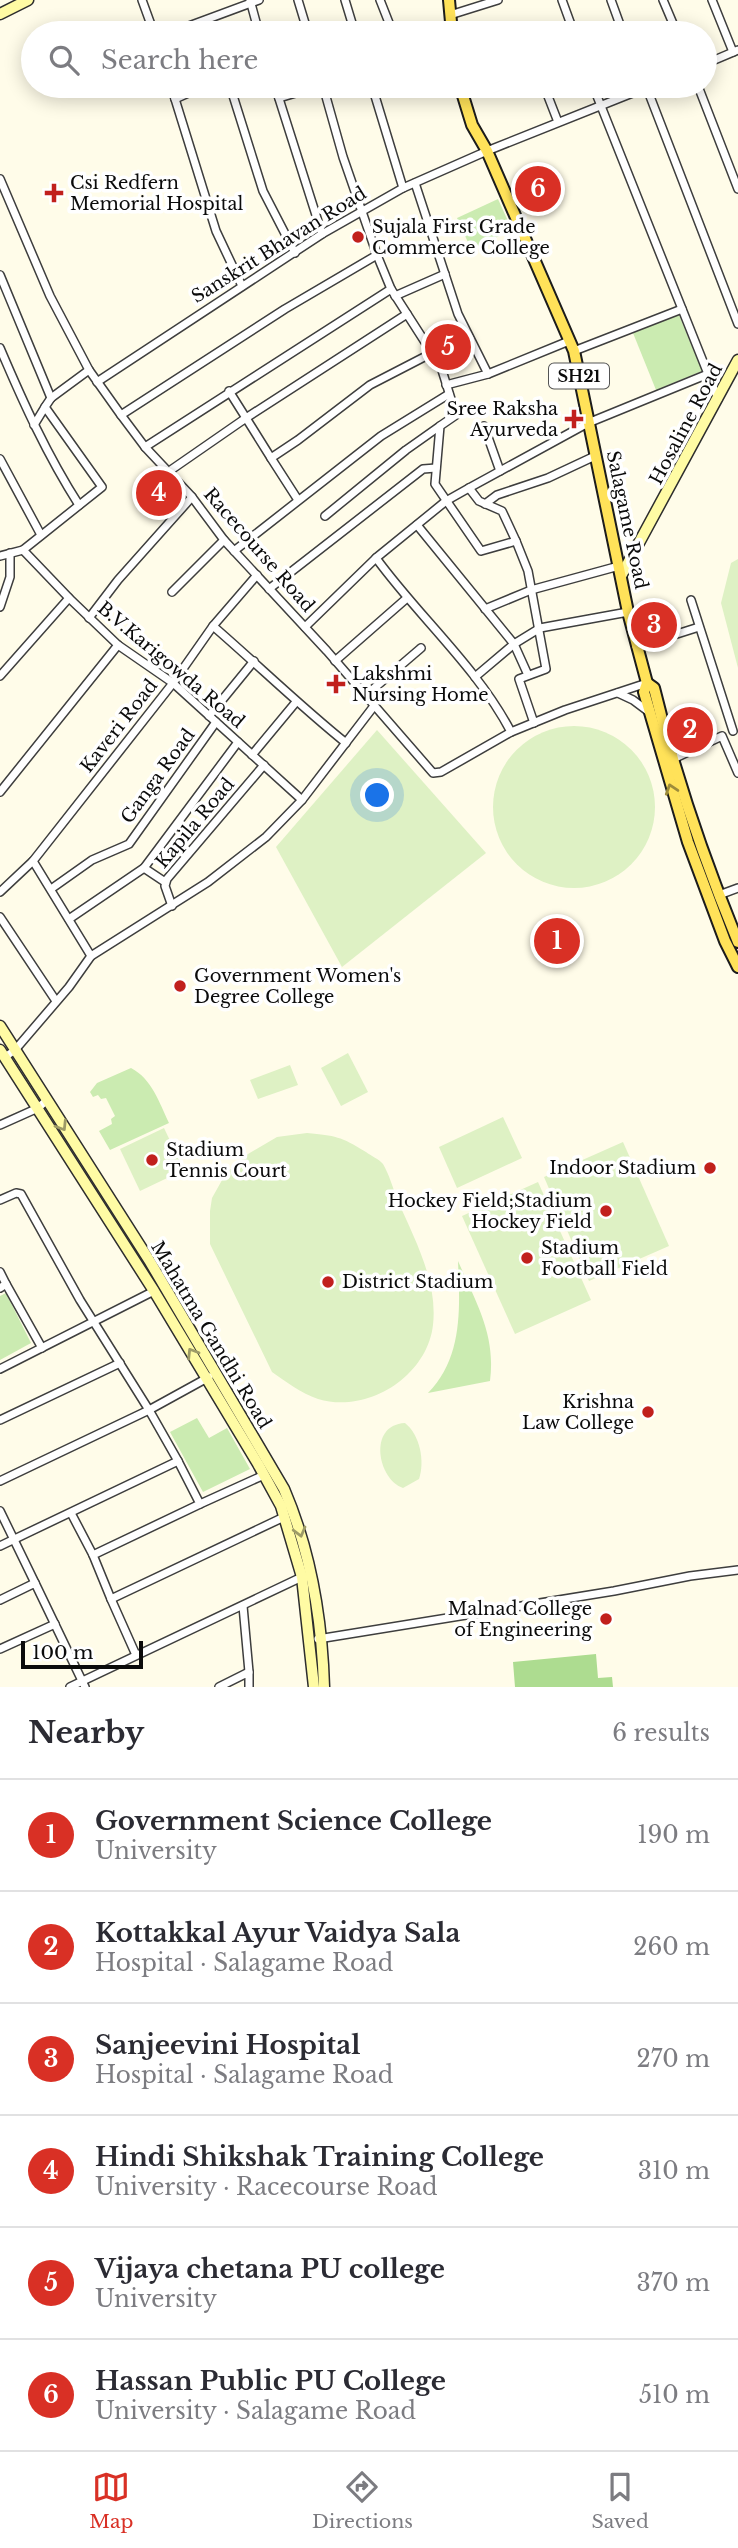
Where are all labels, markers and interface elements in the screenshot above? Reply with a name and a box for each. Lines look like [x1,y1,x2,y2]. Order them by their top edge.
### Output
search box [21,21,717,98]
icon: search [45,41,83,79]
text: Search here [101,44,258,76]
pin: 6 [515,163,561,215]
place label: Csi Redfern Memorial Hospital [70,172,244,215]
street label: Sanskrit Bhavan Road [188,182,370,308]
marker: Csi Redfern Memorial Hospital [44,183,64,203]
place label: Sujala First Grade Commerce College [372,216,550,259]
marker: Sujala First Grade Commerce College [350,229,366,245]
pin: 5 [425,321,471,373]
street label: Hosaline Road [645,360,727,488]
road number: SH21 [549,364,609,388]
place label: Sree Raksha Ayurveda [446,398,558,441]
marker: Sree Raksha Ayurveda [564,409,584,429]
street label: Salagame Road [602,449,652,591]
pin: 4 [136,467,182,519]
street label: Racecourse Road [199,483,319,617]
street label: B.V.Karigowda Road [93,597,249,733]
pin: 3 [631,599,677,651]
place label: Lakshmi Nursing Home [352,663,488,706]
marker: Lakshmi Nursing Home [326,674,346,694]
street label: Kaveri Road [76,675,162,777]
pin: 2 [667,704,713,756]
street label: Ganga Road [116,724,200,828]
street label: Kapila Road [151,773,239,873]
your location [360,778,394,812]
one-way arrow [665,783,680,795]
pin: 1 [534,915,580,967]
place label: Government Women's Degree College [194,965,401,1008]
marker: Government Women's Degree College [172,978,188,994]
one-way arrow [53,1118,66,1131]
place label: Stadium Tennis Court [166,1139,287,1182]
marker: Stadium Tennis Court [144,1152,160,1168]
place label: Indoor Stadium [549,1157,696,1179]
marker: Indoor Stadium [702,1160,718,1176]
place label: Hockey Field;Stadium Hockey Field [388,1190,592,1233]
marker: Hockey Field;Stadium Hockey Field [598,1203,614,1219]
street label: Mahatma Gandhi Road [146,1237,276,1433]
place label: Stadium Football Field [541,1237,668,1280]
marker: Stadium Football Field [519,1250,535,1266]
place label: District Stadium [342,1271,493,1293]
marker: District Stadium [320,1274,336,1290]
one-way arrow [187,1347,200,1360]
place label: Krishna Law College [522,1391,634,1434]
marker: Krishna Law College [640,1404,656,1420]
one-way arrow [292,1526,307,1538]
place label: Malnad College of Engineering [448,1598,592,1641]
marker: Malnad College of Engineering [598,1611,614,1627]
scale bar [21,1638,144,1670]
text: 100 m [32,1641,93,1664]
text: Nearby [28,1714,144,1751]
text: 6 results [612,1719,710,1747]
text: Government Science College [95,1805,492,1837]
text: 1 [46,1821,56,1849]
text: 190 m [637,1821,710,1849]
text: University [95,1837,217,1865]
text: Kottakkal Ayur Vaidya Sala [95,1917,460,1949]
text: 2 [44,1933,58,1961]
text: 260 m [633,1933,710,1961]
text: Hospital · Salagame Road [95,1949,393,1977]
text: Sanjeevini Hospital [95,2029,360,2061]
text: 3 [44,2045,58,2073]
text: 270 m [637,2045,710,2073]
text: Hospital · Salagame Road [95,2061,393,2089]
text: Hindi Shikshak Training College [95,2141,544,2173]
text: 4 [43,2157,59,2185]
text: 310 m [638,2157,710,2185]
text: University · Racecourse Road [95,2173,438,2201]
text: Vijaya chetana PU college [95,2253,445,2285]
text: 5 [44,2269,58,2297]
text: 370 m [637,2269,710,2297]
text: University [95,2285,217,2313]
text: Hassan Public PU College [95,2365,446,2397]
text: 6 [43,2381,59,2409]
text: 510 m [639,2381,710,2409]
text: University · Salagame Road [95,2397,416,2425]
tab: Map [89,2468,133,2533]
tab: Directions [312,2468,413,2533]
tab: Saved [591,2468,649,2533]

